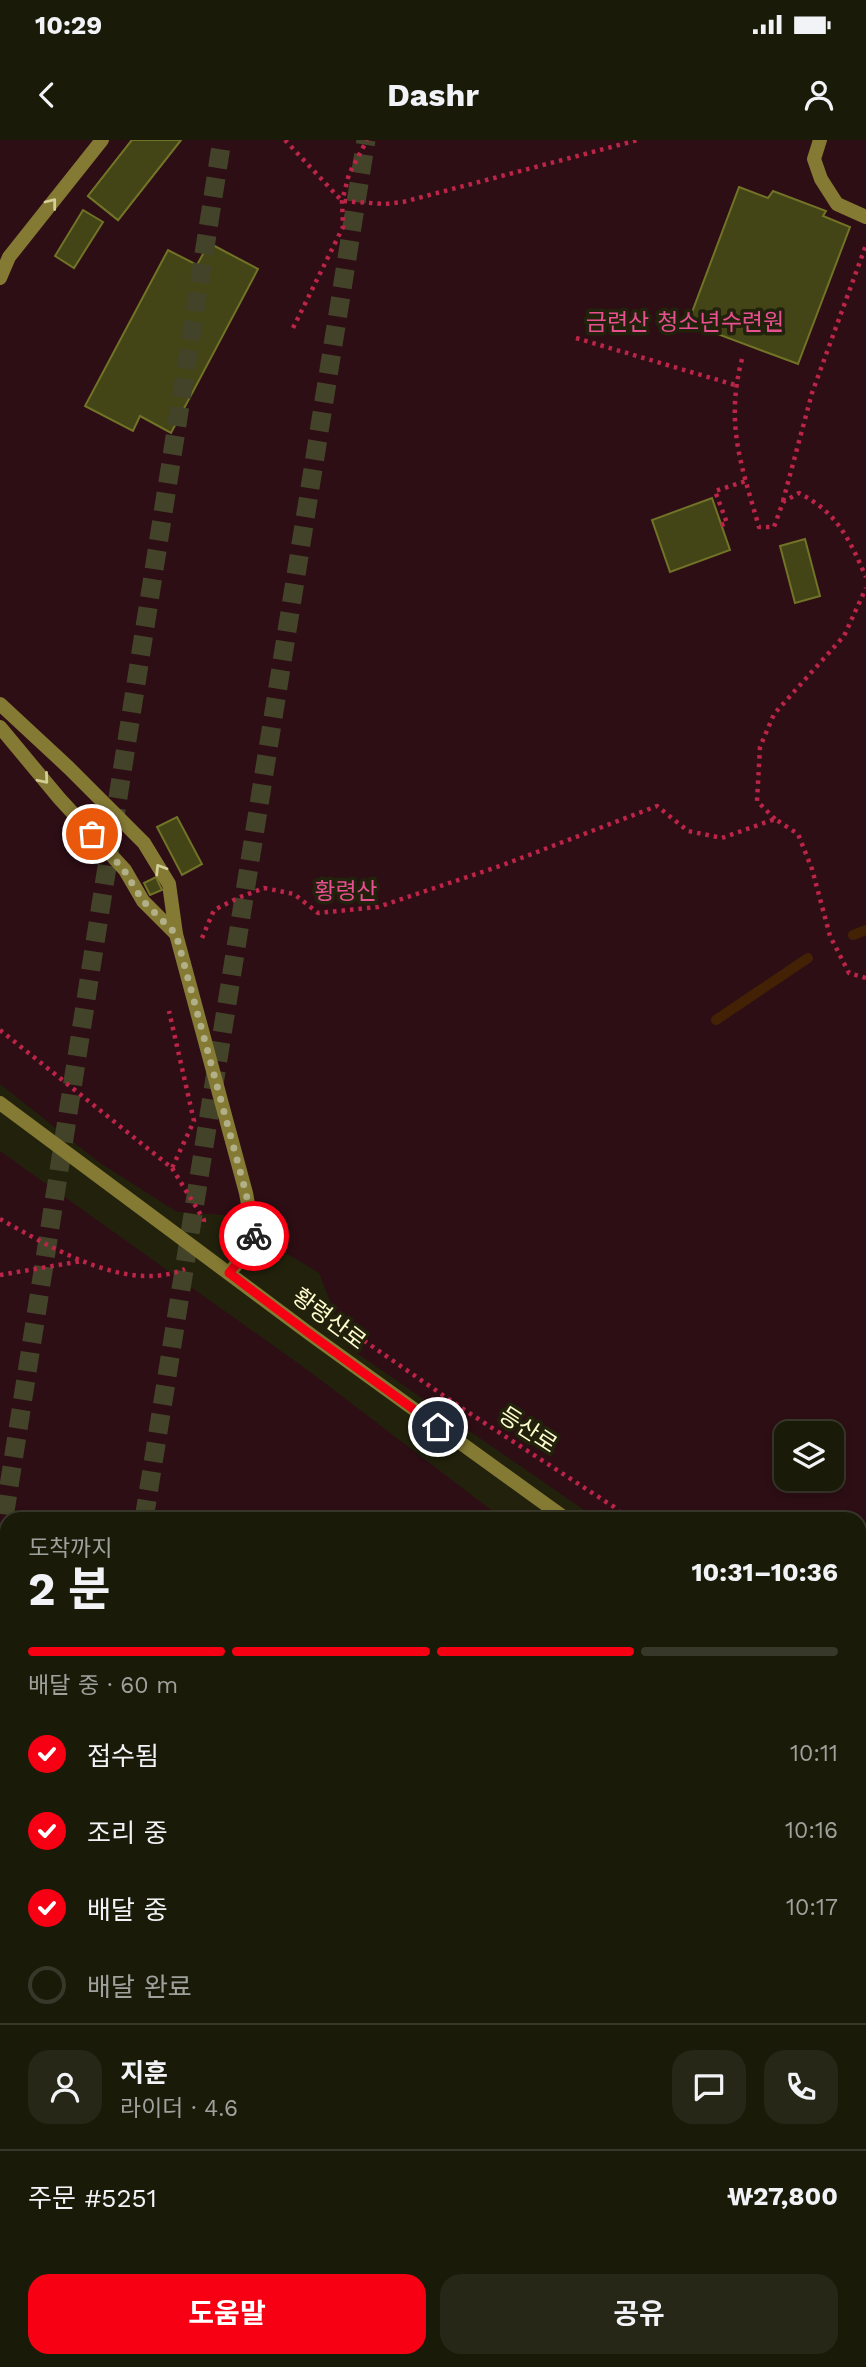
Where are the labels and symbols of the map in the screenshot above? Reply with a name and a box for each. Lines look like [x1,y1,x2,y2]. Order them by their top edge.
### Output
one-way arrow [43,199,56,211]
park label: 금련산 청소년수련원 [586,309,784,336]
one-way arrow [36,771,48,784]
pin [62,804,122,864]
one-way arrow [156,864,169,877]
park label: 황령산 [314,878,378,905]
courier [219,1201,289,1271]
street label: 황령산로 [287,1283,371,1355]
pin [408,1397,468,1457]
street label: 등산로 [494,1401,562,1459]

